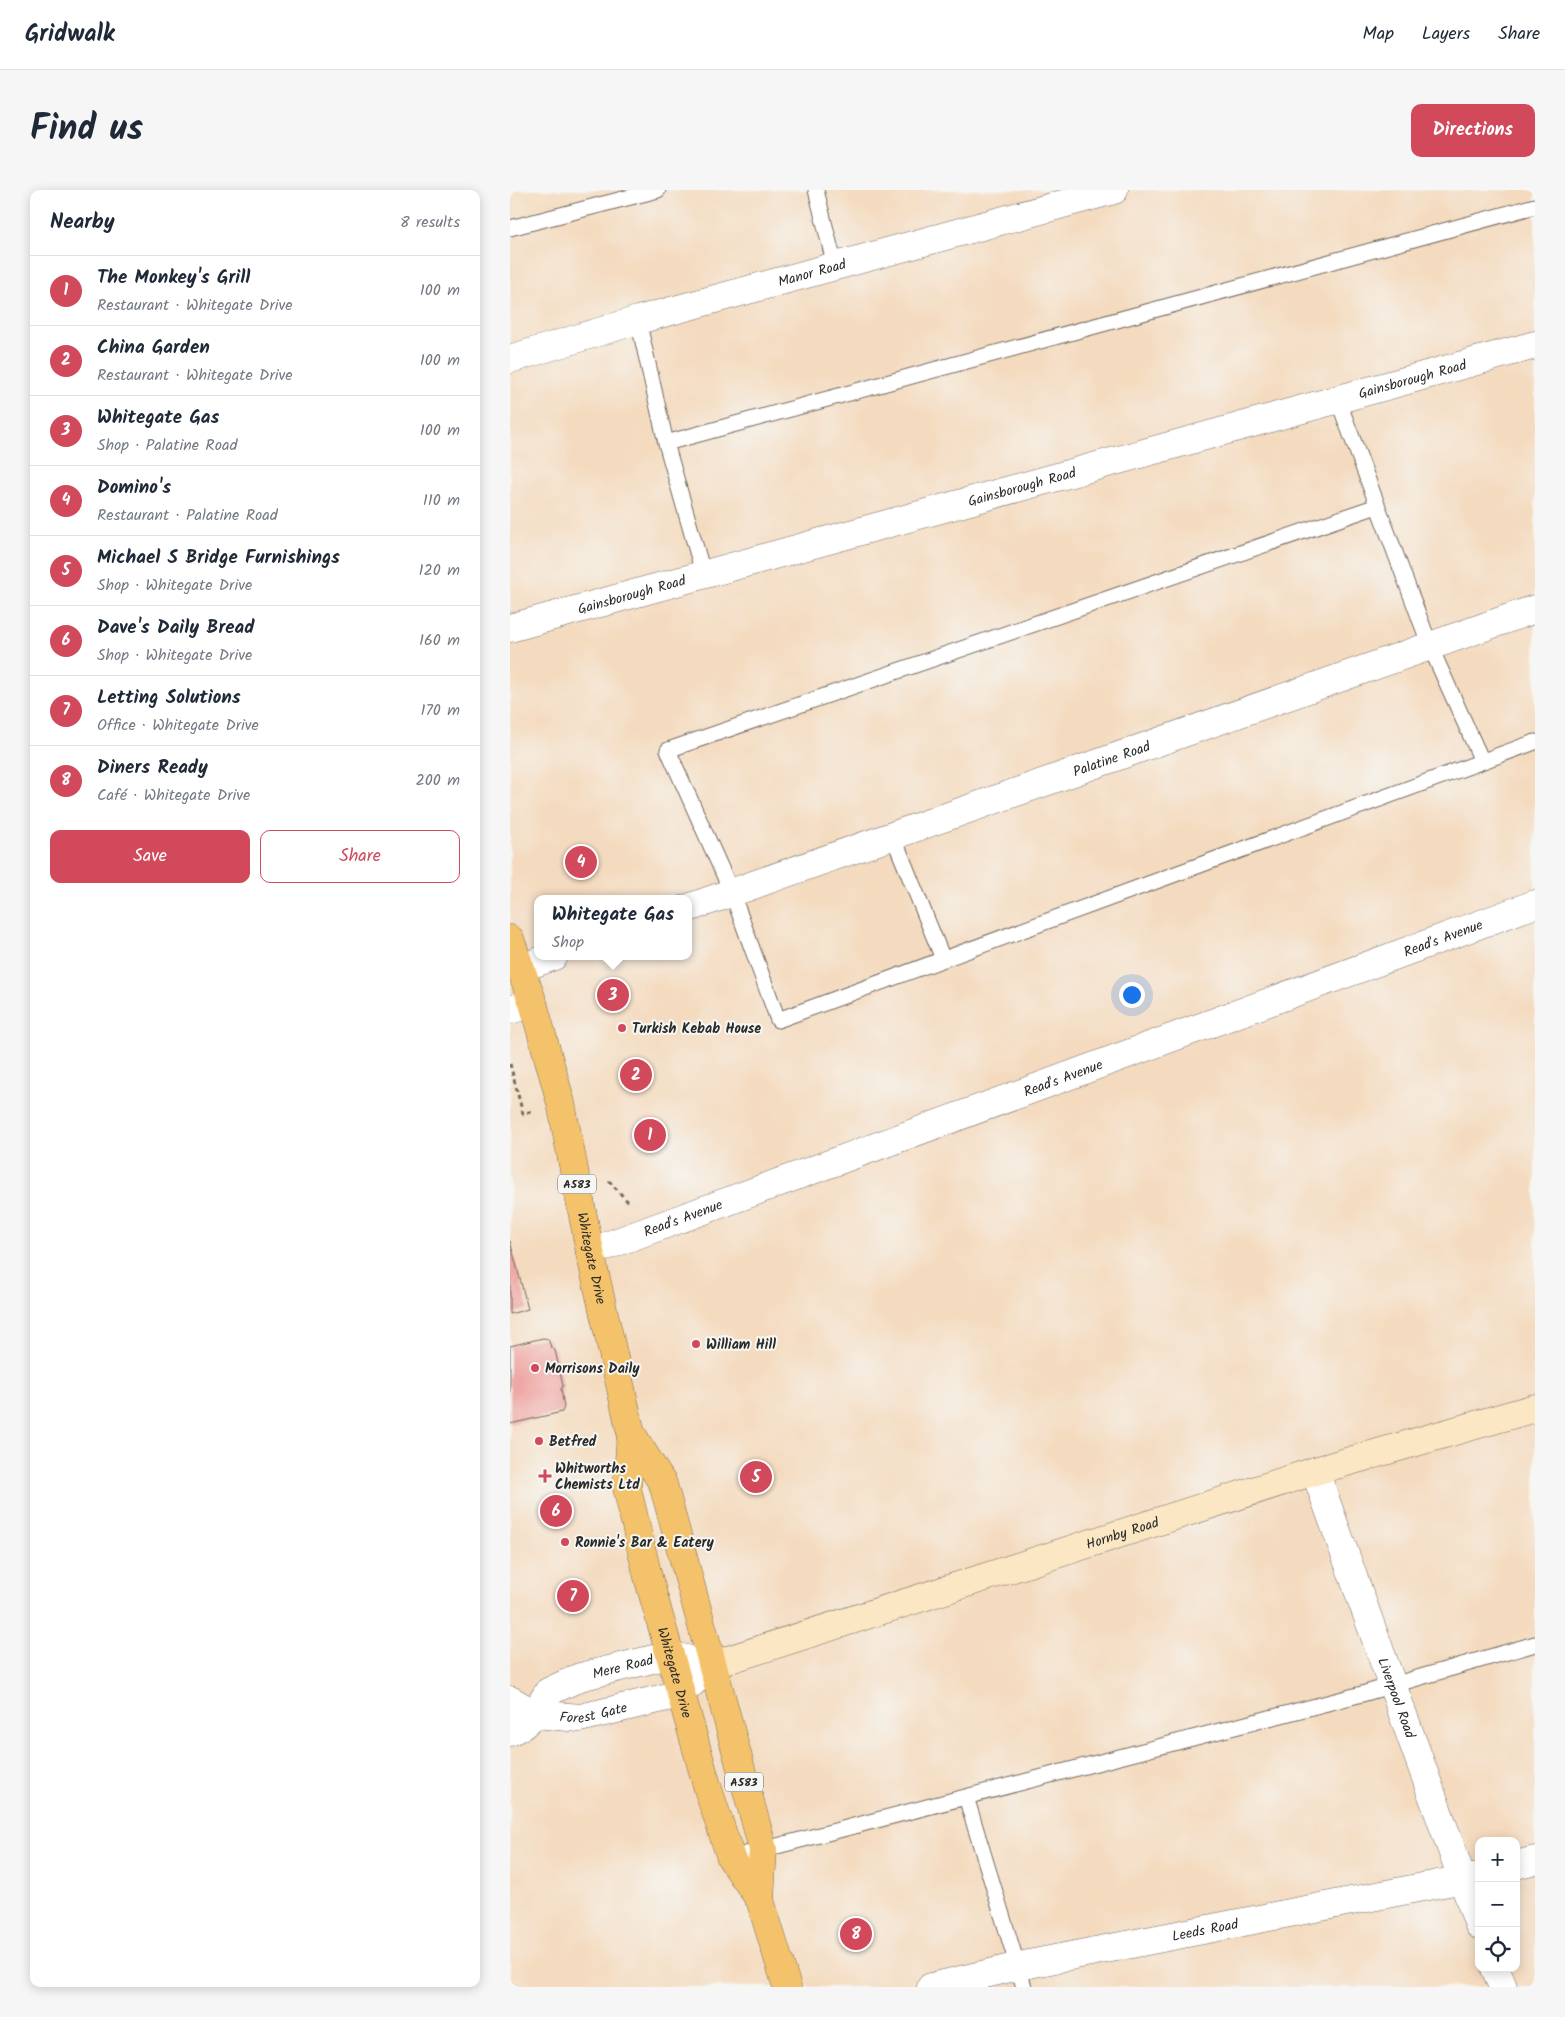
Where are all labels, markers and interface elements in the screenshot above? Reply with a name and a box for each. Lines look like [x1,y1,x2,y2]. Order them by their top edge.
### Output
text: Gridwalk [25,15,115,54]
text: Map [1363,20,1394,49]
text: Layers [1422,20,1470,49]
text: Share [1498,20,1540,49]
text: Find us [30,102,143,158]
button: Directions [1411,104,1535,157]
text: Nearby [50,206,115,239]
text: 8 results [400,210,460,235]
street label: Manor Road [776,253,850,293]
text: The Monkey's Grill [97,263,250,293]
text: 1 [64,278,68,303]
text: 100 m [420,278,460,303]
text: Restaurant · Whitegate Drive [97,293,292,318]
text: China Garden [97,333,210,363]
text: 2 [61,348,71,373]
text: 100 m [420,348,460,373]
street label: Gainsborough Road [1356,354,1470,405]
text: Restaurant · Whitegate Drive [97,363,292,388]
text: Whitegate Gas [97,403,219,433]
text: 3 [62,418,70,443]
text: 100 m [420,418,460,443]
text: Shop · Palatine Road [97,433,237,458]
street label: Gainsborough Road [966,462,1080,513]
text: Domino's [97,473,171,503]
text: 4 [62,488,70,513]
text: 110 m [423,488,460,513]
text: Restaurant · Palatine Road [97,503,278,528]
text: Michael S Bridge Furnishings [97,543,340,573]
text: 5 [62,558,70,583]
text: 120 m [419,558,460,583]
street label: Gainsborough Road [575,570,689,621]
text: Shop · Whitegate Drive [97,573,252,598]
text: Dave's Daily Bread [97,613,254,643]
text: 6 [62,628,70,653]
text: 160 m [419,628,460,653]
text: Shop · Whitegate Drive [97,643,252,668]
text: Letting Solutions [97,683,241,713]
text: 7 [62,698,70,723]
text: 170 m [420,698,460,723]
text: Office · Whitegate Drive [97,713,259,738]
street label: Palatine Road [1070,735,1154,783]
text: Diners Ready [97,753,208,783]
text: 8 [61,768,71,793]
text: 200 m [416,768,460,793]
text: Café · Whitegate Drive [97,783,250,808]
button: Save [50,830,250,883]
button: Share [260,830,460,883]
pin: 4 [565,843,597,881]
popup [534,895,692,960]
text: Whitegate Gas [552,900,674,930]
street label: Read's Avenue [1401,914,1487,963]
text: Shop [552,930,584,955]
pin: 3 [597,976,629,1014]
your location [1119,982,1145,1008]
place label: Turkish Kebab House [632,1018,761,1040]
marker: Turkish Kebab House [616,1022,628,1034]
street label: Read's Avenue [1021,1054,1107,1103]
pin: 2 [620,1056,652,1094]
pin: 1 [634,1116,666,1154]
road number: A583 [558,1174,596,1194]
street label: Read's Avenue [641,1194,727,1243]
street label: Whitegate Drive [571,1210,612,1307]
place label: William Hill [706,1334,776,1356]
marker: William Hill [690,1338,702,1350]
place label: Morrisons Daily [545,1358,640,1380]
marker: Morrisons Daily [529,1362,541,1374]
place label: Betfred [549,1431,597,1453]
marker: Betfred [533,1435,545,1447]
place label: Whitworths Chemists Ltd [555,1458,640,1496]
pin: 5 [740,1458,772,1496]
marker: Whitworths Chemists Ltd [539,1470,551,1482]
pin: 6 [540,1492,572,1530]
street label: Hornby Road [1083,1512,1163,1556]
place label: Ronnie's Bar & Eatery [575,1532,715,1554]
marker: Ronnie's Bar & Eatery [559,1536,571,1548]
pin: 7 [557,1577,589,1615]
street label: Whitegate Drive [651,1625,698,1721]
street label: Mere Road [590,1649,657,1686]
street label: Liverpool Road [1371,1655,1421,1742]
street label: Forest Gate [559,1697,630,1730]
road number: A583 [725,1772,763,1791]
map controls [1475,1837,1520,1972]
button: + [1475,1837,1520,1882]
button: − [1475,1882,1520,1927]
street label: Leeds Road [1170,1913,1241,1948]
pin: 8 [840,1915,872,1953]
button: locate [1475,1927,1520,1972]

